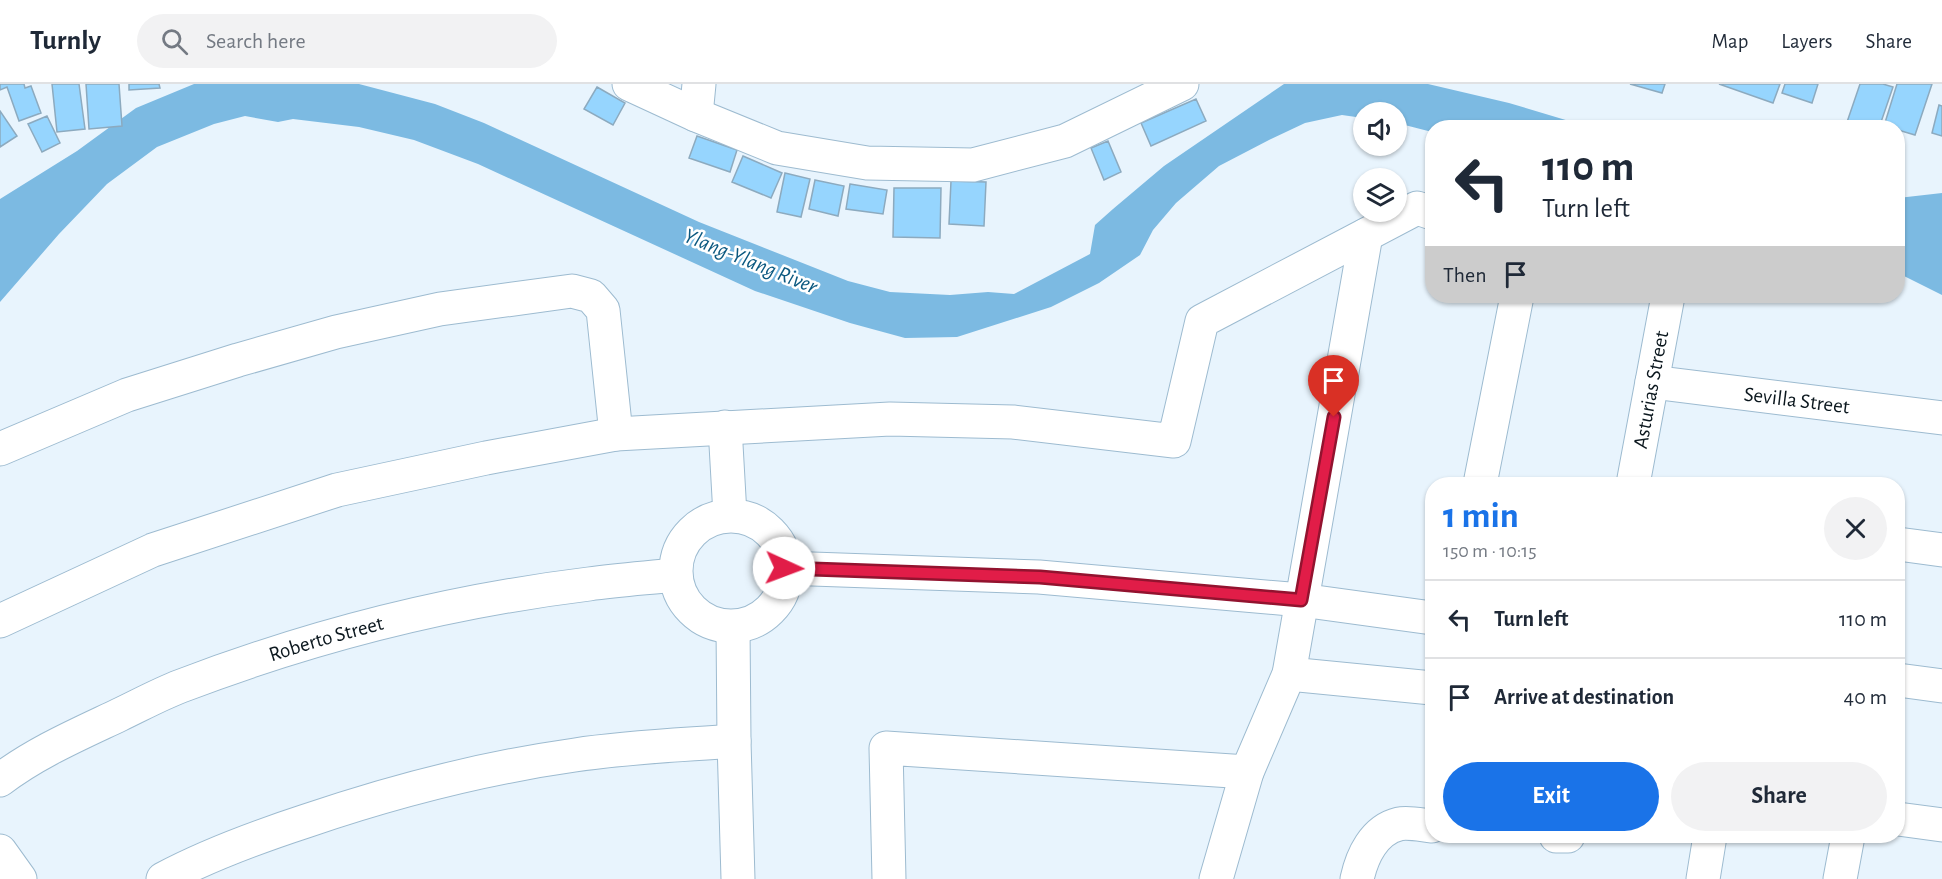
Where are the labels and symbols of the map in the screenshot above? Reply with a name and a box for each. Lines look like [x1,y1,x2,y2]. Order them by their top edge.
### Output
water label: Ylang-Ylang River [681,224,821,298]
street label: Asturias Street [1630,329,1672,450]
pin [1308,355,1359,417]
street label: Sevilla Street [1743,384,1851,417]
position arrow [752,536,816,600]
street label: Roberto Street [266,613,386,665]

